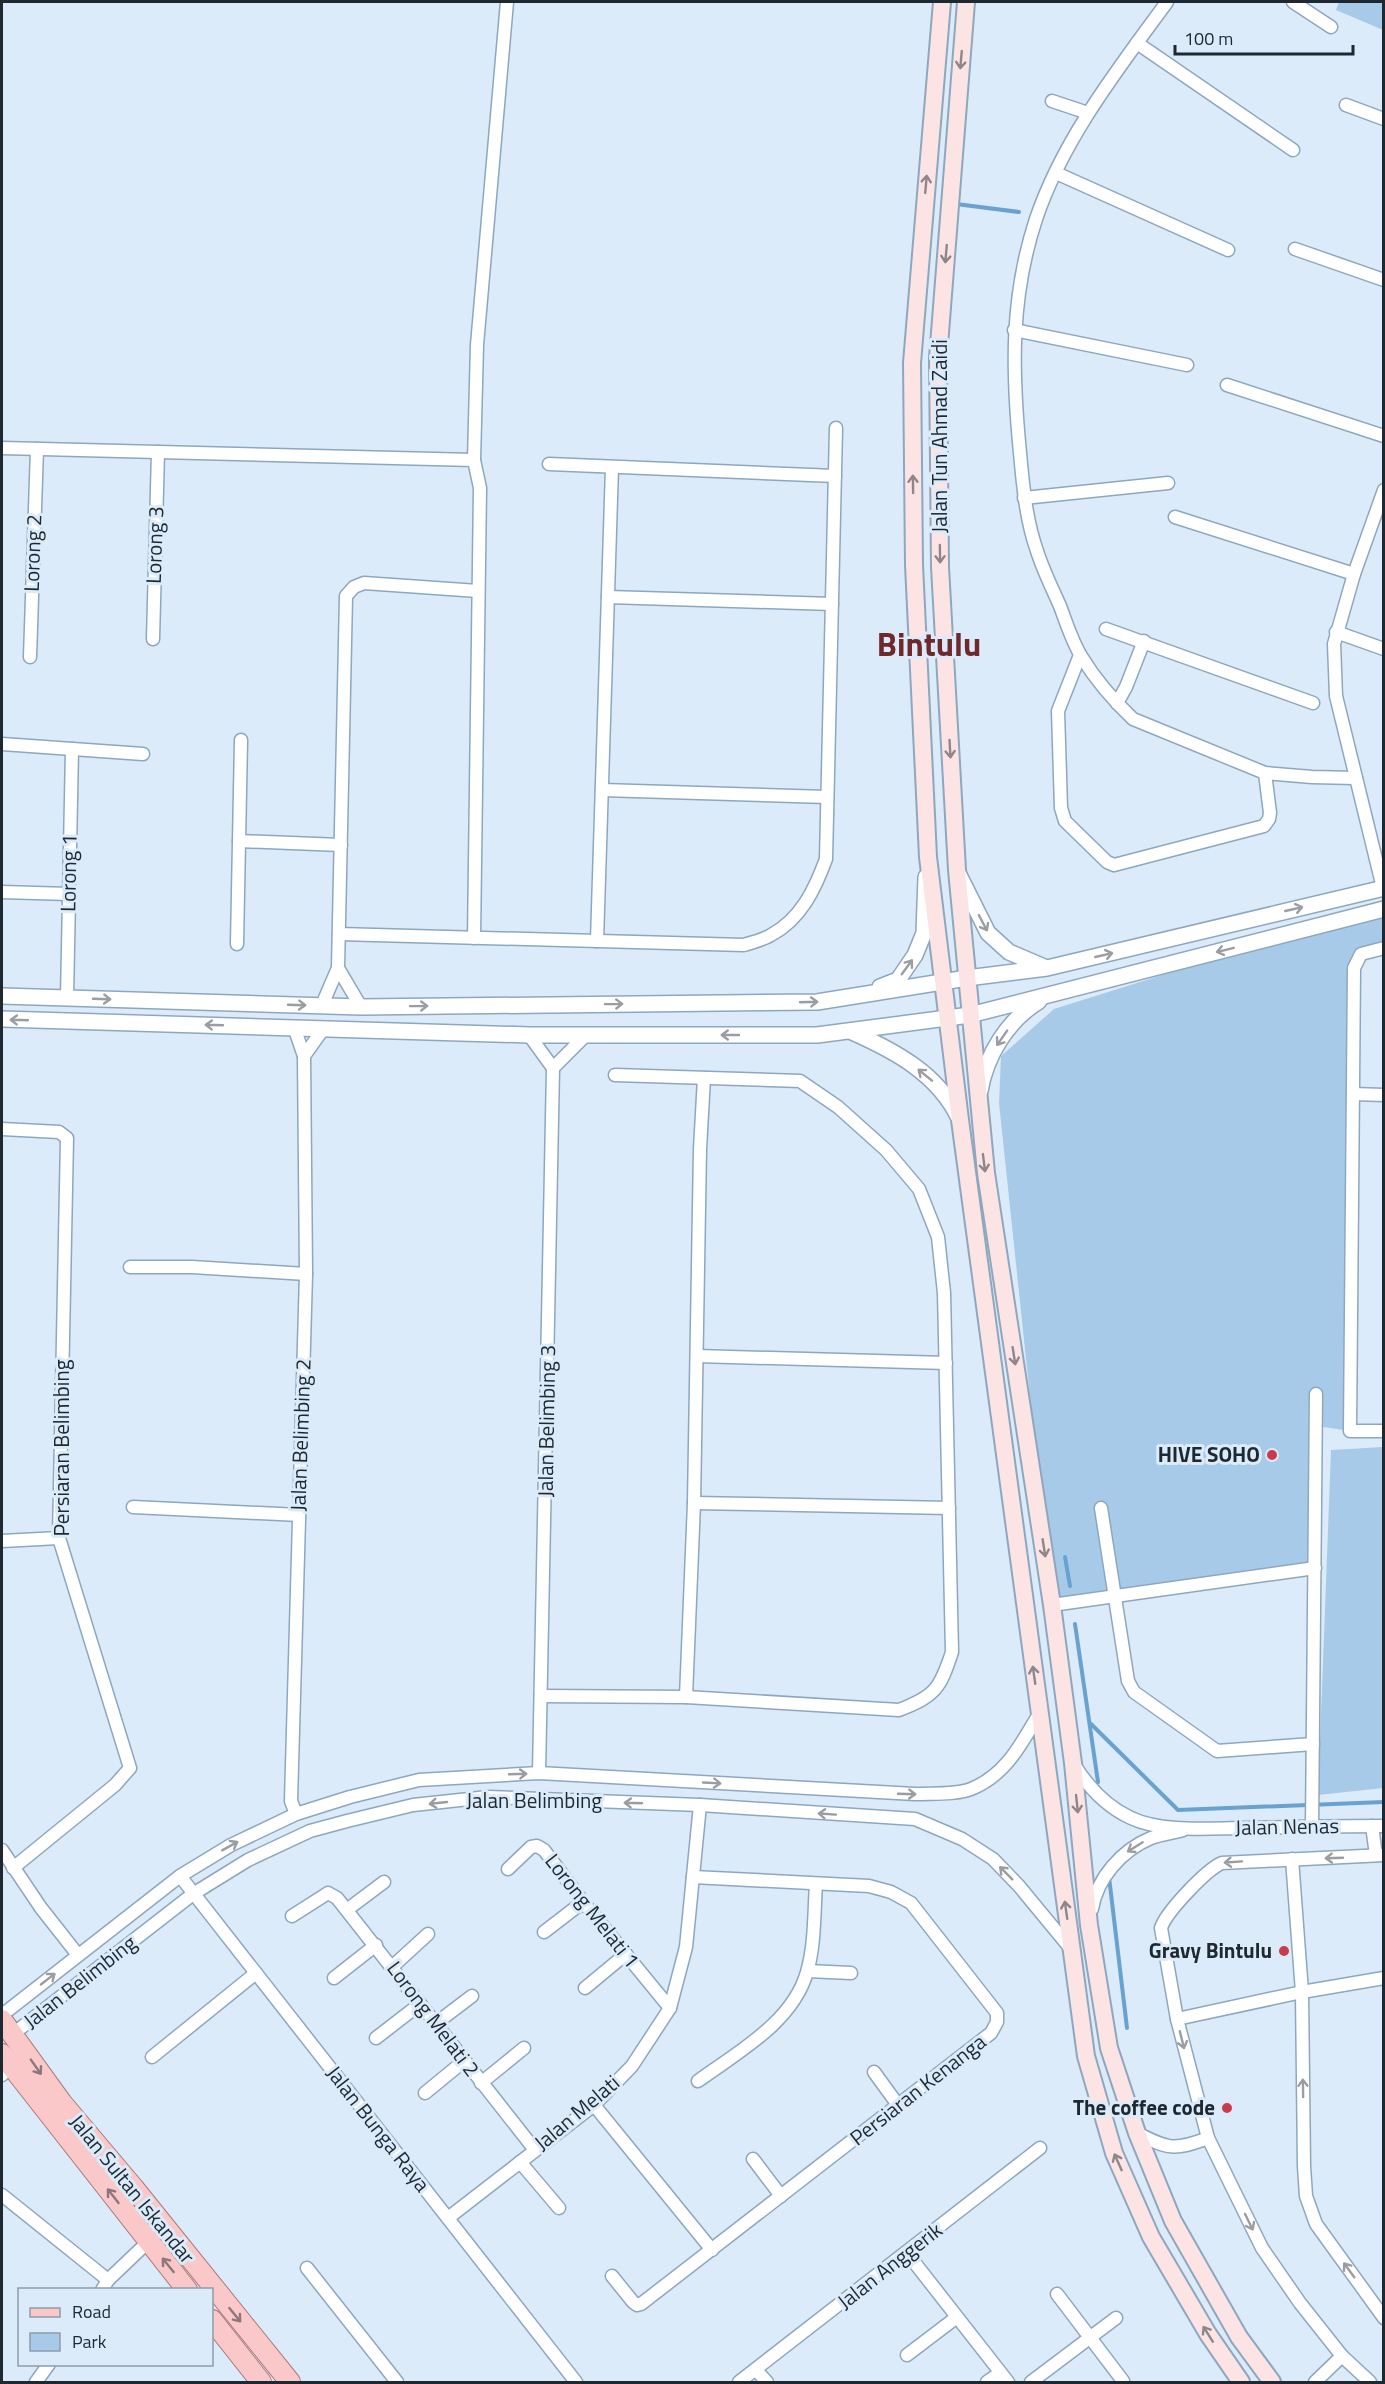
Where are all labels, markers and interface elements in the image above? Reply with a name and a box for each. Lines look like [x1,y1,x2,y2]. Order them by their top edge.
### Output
scale bar [1175,18,1354,56]
text: 100 m [1184,25,1233,52]
one-way arrow [955,49,966,69]
one-way arrow [921,175,932,195]
one-way arrow [940,244,951,264]
street label: Jalan Tun Ahmad Zaidi [923,339,955,533]
one-way arrow [907,474,919,494]
street label: Lorong 3 [137,506,171,584]
street label: Lorong 2 [15,514,49,592]
one-way arrow [934,543,946,563]
district label: Bintulu [877,619,981,669]
one-way arrow [945,738,956,758]
street label: Lorong 1 [51,834,85,912]
one-way arrow [1284,903,1303,915]
one-way arrow [977,914,989,931]
one-way arrow [1216,945,1235,956]
one-way arrow [1094,948,1113,960]
one-way arrow [900,960,913,976]
one-way arrow [91,993,111,1005]
one-way arrow [799,996,819,1008]
one-way arrow [604,998,624,1010]
one-way arrow [286,999,306,1010]
one-way arrow [409,1000,429,1012]
one-way arrow [10,1014,30,1025]
one-way arrow [205,1019,225,1031]
one-way arrow [721,1029,741,1041]
one-way arrow [996,1029,1008,1045]
one-way arrow [917,1068,933,1081]
one-way arrow [979,1152,990,1172]
street label: Jalan Belimbing 3 [529,1344,563,1498]
one-way arrow [1008,1345,1019,1365]
street label: Jalan Belimbing 2 [281,1358,319,1512]
street label: Persiaran Belimbing [45,1359,77,1537]
place label: HIVE SOHO [1158,1438,1260,1470]
marker: HIVE SOHO [1265,1448,1279,1462]
one-way arrow [1038,1538,1049,1558]
one-way arrow [1028,1666,1039,1686]
one-way arrow [507,1768,527,1780]
one-way arrow [702,1778,722,1789]
street label: Jalan Belimbing [466,1784,602,1816]
one-way arrow [897,1788,917,1799]
one-way arrow [1072,1794,1083,1814]
one-way arrow [429,1797,449,1808]
one-way arrow [623,1797,643,1808]
one-way arrow [818,1808,838,1819]
street label: Jalan Nenas [1235,1809,1339,1843]
one-way arrow [221,1840,238,1852]
one-way arrow [1127,1841,1144,1854]
street label: Lorong Melati 1 [538,1846,648,1975]
one-way arrow [1324,1852,1344,1863]
one-way arrow [1224,1857,1244,1868]
one-way arrow [999,1866,1014,1880]
one-way arrow [1060,1901,1071,1920]
street label: Jalan Belimbing [16,1927,143,2036]
place label: Gravy Bintulu [1149,1934,1272,1966]
marker: Gravy Bintulu [1277,1944,1291,1958]
street label: Lorong Melati 2 [380,1954,488,2083]
one-way arrow [39,1973,55,1986]
street label: Persiaran Kenanga [842,2025,993,2153]
one-way arrow [1177,2030,1189,2049]
one-way arrow [30,2058,42,2075]
street label: Jalan Bunga Raya [319,2058,439,2199]
street label: Jalan Melati [526,2067,626,2158]
one-way arrow [1297,2078,1308,2098]
place label: The coffee code [1073,2091,1215,2123]
marker: The coffee code [1220,2101,1234,2115]
street label: Jalan Sultan Iskandar [62,2107,203,2270]
one-way arrow [1112,2153,1123,2171]
one-way arrow [106,2188,119,2204]
one-way arrow [1244,2212,1255,2230]
street label: Jalan Anggerik [830,2214,949,2317]
one-way arrow [162,2258,175,2274]
one-way arrow [1343,2263,1356,2279]
legend [18,2288,213,2366]
text: Road [72,2298,111,2325]
one-way arrow [229,2306,242,2322]
one-way arrow [1202,2326,1214,2343]
text: Park [72,2328,107,2355]

